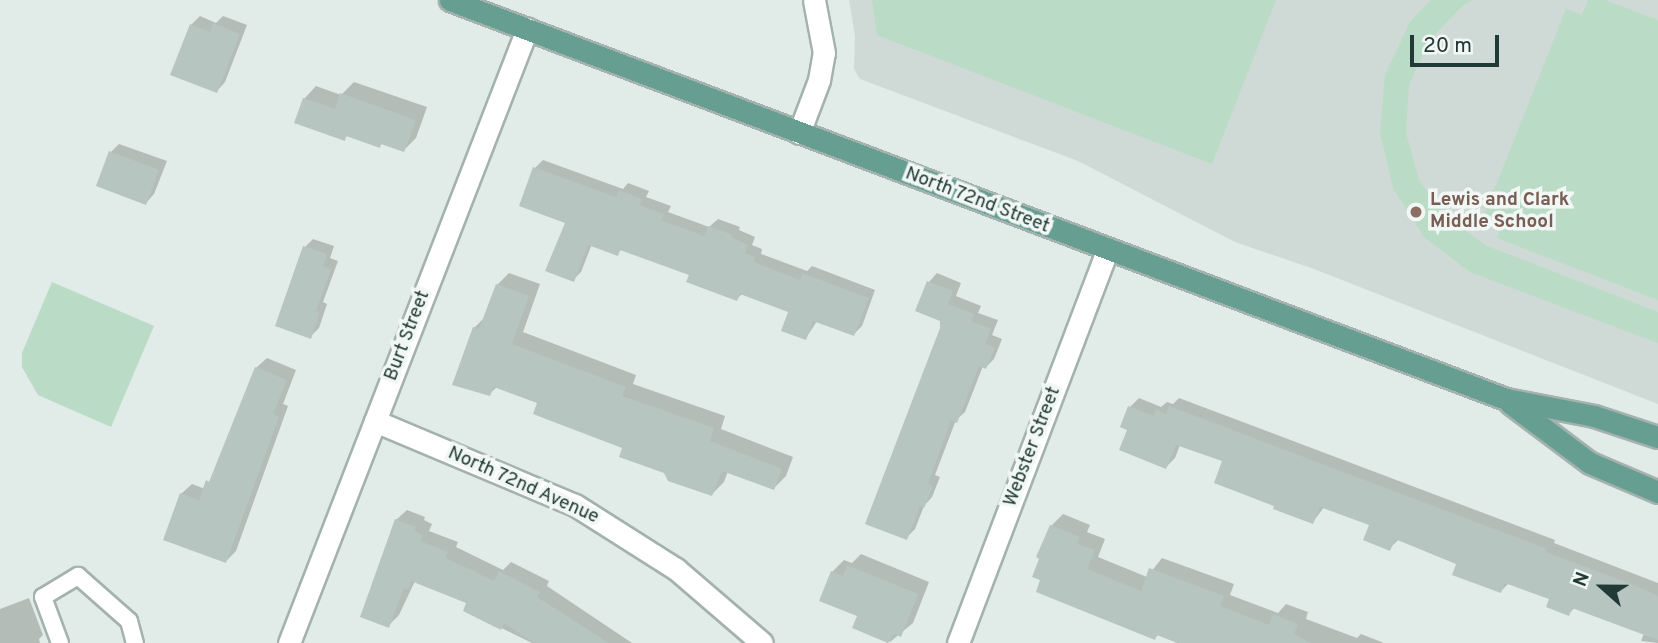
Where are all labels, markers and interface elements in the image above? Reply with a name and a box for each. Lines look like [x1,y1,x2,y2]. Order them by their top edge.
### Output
scale bar [1413,21,1502,65]
text: 20 m [1423,33,1472,60]
street label: North 72nd Street [901,163,1053,239]
place label: Lewis and Clark Middle School [1430,190,1569,234]
marker: Lewis and Clark Middle School [1408,204,1424,220]
street label: Burt Street [380,288,436,384]
street label: Webster Street [1000,384,1066,510]
street label: North 72nd Avenue [443,442,603,530]
north arrow [1567,552,1637,622]
text: N [1569,569,1596,590]

